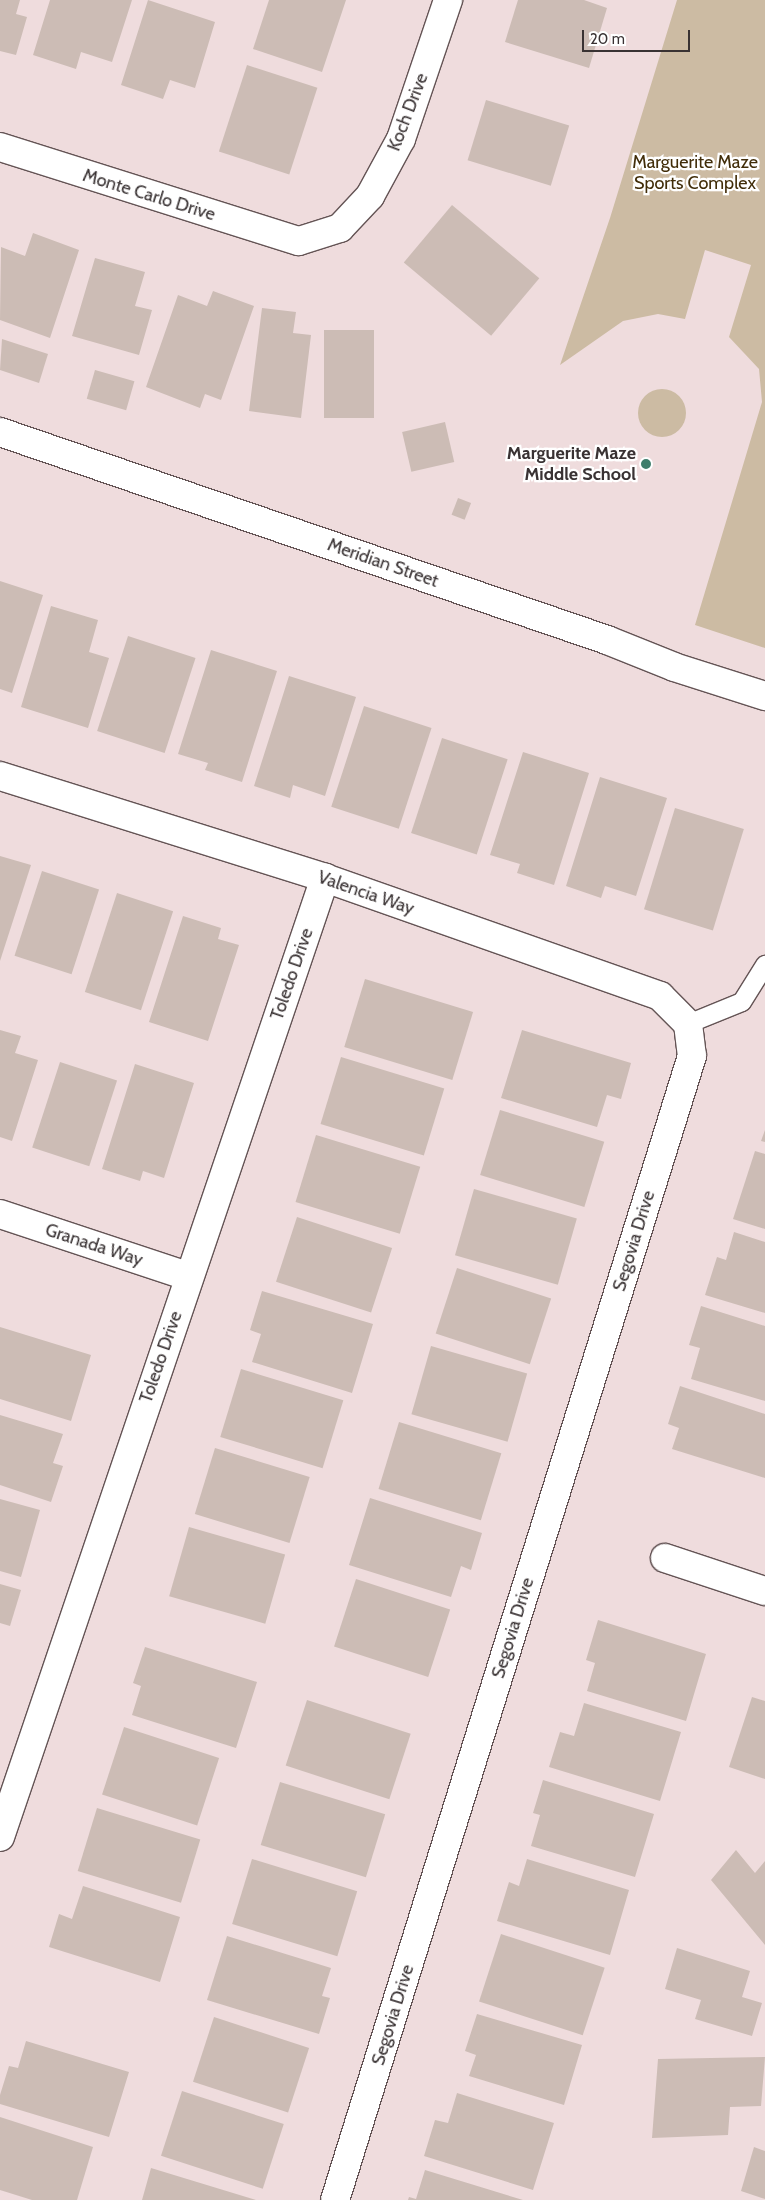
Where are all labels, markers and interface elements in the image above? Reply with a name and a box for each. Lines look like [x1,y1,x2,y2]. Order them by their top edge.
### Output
scale bar [585,20,692,52]
text: 20 m [590,30,625,48]
street label: Koch Drive [383,70,433,154]
park label: Marguerite Maze Sports Complex [632,152,758,194]
street label: Monte Carlo Drive [80,165,218,225]
place label: Marguerite Maze Middle School [507,443,636,486]
marker: Marguerite Maze Middle School [640,458,652,470]
street label: Meridian Street [325,534,441,592]
street label: Valencia Way [315,866,417,920]
street label: Toledo Drive [266,925,318,1023]
street label: Segovia Drive [608,1188,660,1294]
street label: Granada Way [43,1219,145,1271]
street label: Toledo Drive [135,1308,187,1406]
street label: Segovia Drive [487,1575,539,1681]
street label: Segovia Drive [367,1962,419,2068]

